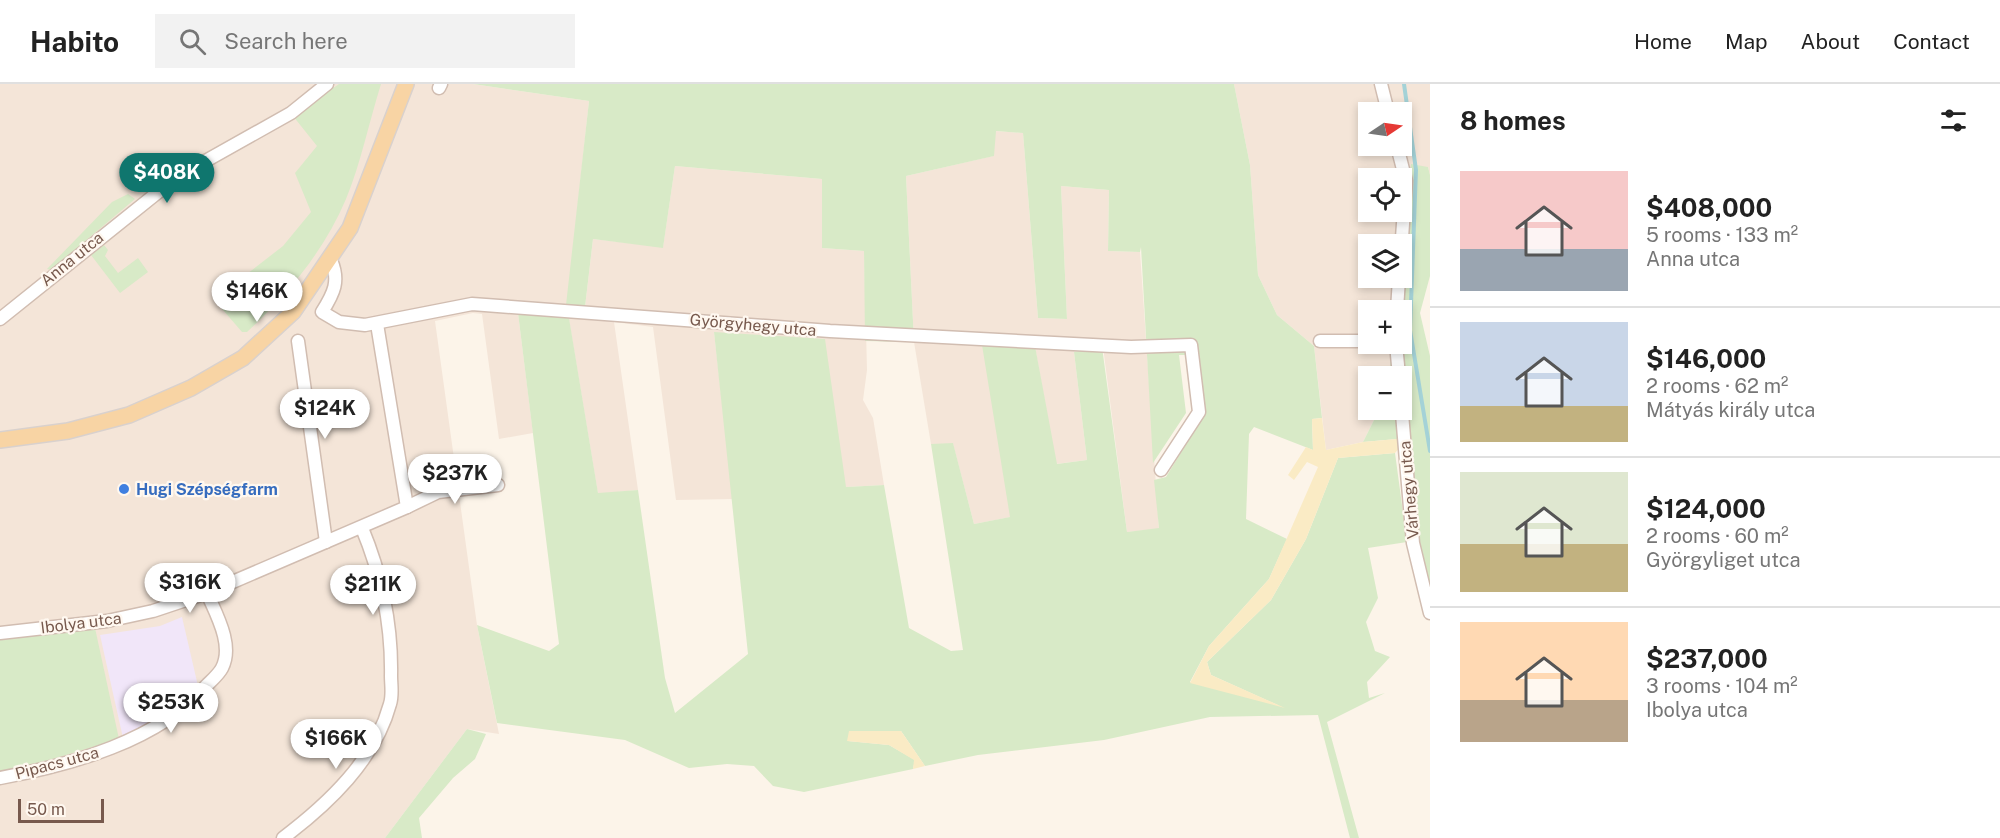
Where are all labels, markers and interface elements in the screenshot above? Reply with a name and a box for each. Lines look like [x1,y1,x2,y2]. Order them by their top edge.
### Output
search box [155,14,575,68]
text: Habito [30,25,119,58]
icon: search [176,25,209,58]
text: Search here [224,28,348,54]
text: Home [1634,29,1692,54]
text: Map [1725,29,1768,54]
text: About [1801,29,1860,54]
text: Contact [1893,29,1970,54]
north arrow [1358,102,1412,156]
map controls [1358,102,1412,420]
icon: filters [1937,104,1970,137]
text: 8 homes [1460,105,1566,136]
pin: $408K [125,153,209,204]
text: $408K [133,160,201,184]
button: locate [1358,168,1412,222]
text: $408,000 [1646,192,1772,223]
icon: home [1508,195,1580,267]
text: 5 rooms · 133 m² [1646,223,1798,247]
street label: Anna utca [37,228,107,290]
button: layers [1358,234,1412,288]
text: Anna utca [1646,247,1740,271]
pin: $146K [215,272,299,323]
text: $146K [226,279,288,303]
button: + [1358,300,1412,354]
street label: Györgyhegy utca [689,310,817,340]
text: $146,000 [1646,343,1766,374]
icon: home [1508,346,1580,418]
button: − [1358,366,1412,420]
text: 2 rooms · 62 m² [1646,374,1788,398]
pin: $124K [283,389,367,440]
text: $124K [294,396,356,420]
text: Mátyás király utca [1646,398,1815,422]
street label: Várhegy utca [1395,440,1423,540]
pin: $237K [413,454,497,505]
text: $237K [422,461,488,485]
place label: Hugi Szépségfarm [136,480,278,499]
marker: Hugi Szépségfarm [117,482,131,496]
text: $124,000 [1646,493,1766,524]
icon: home [1508,496,1580,568]
text: 2 rooms · 60 m² [1646,524,1789,548]
text: Györgyliget utca [1646,548,1801,572]
pin: $316K [148,563,232,614]
pin: $211K [331,565,415,616]
text: $316K [158,570,222,594]
text: $211K [344,572,402,596]
street label: Ibolya utca [39,609,123,637]
text: $237,000 [1646,643,1768,674]
icon: home [1508,646,1580,718]
text: 3 rooms · 104 m² [1646,674,1798,698]
pin: $253K [129,683,213,734]
text: $253K [137,690,205,714]
text: Ibolya utca [1646,698,1748,722]
pin: $166K [294,719,378,770]
text: $166K [305,726,367,750]
street label: Pipacs utca [13,743,101,783]
scale bar [18,796,104,824]
text: 50 m [27,800,65,819]

